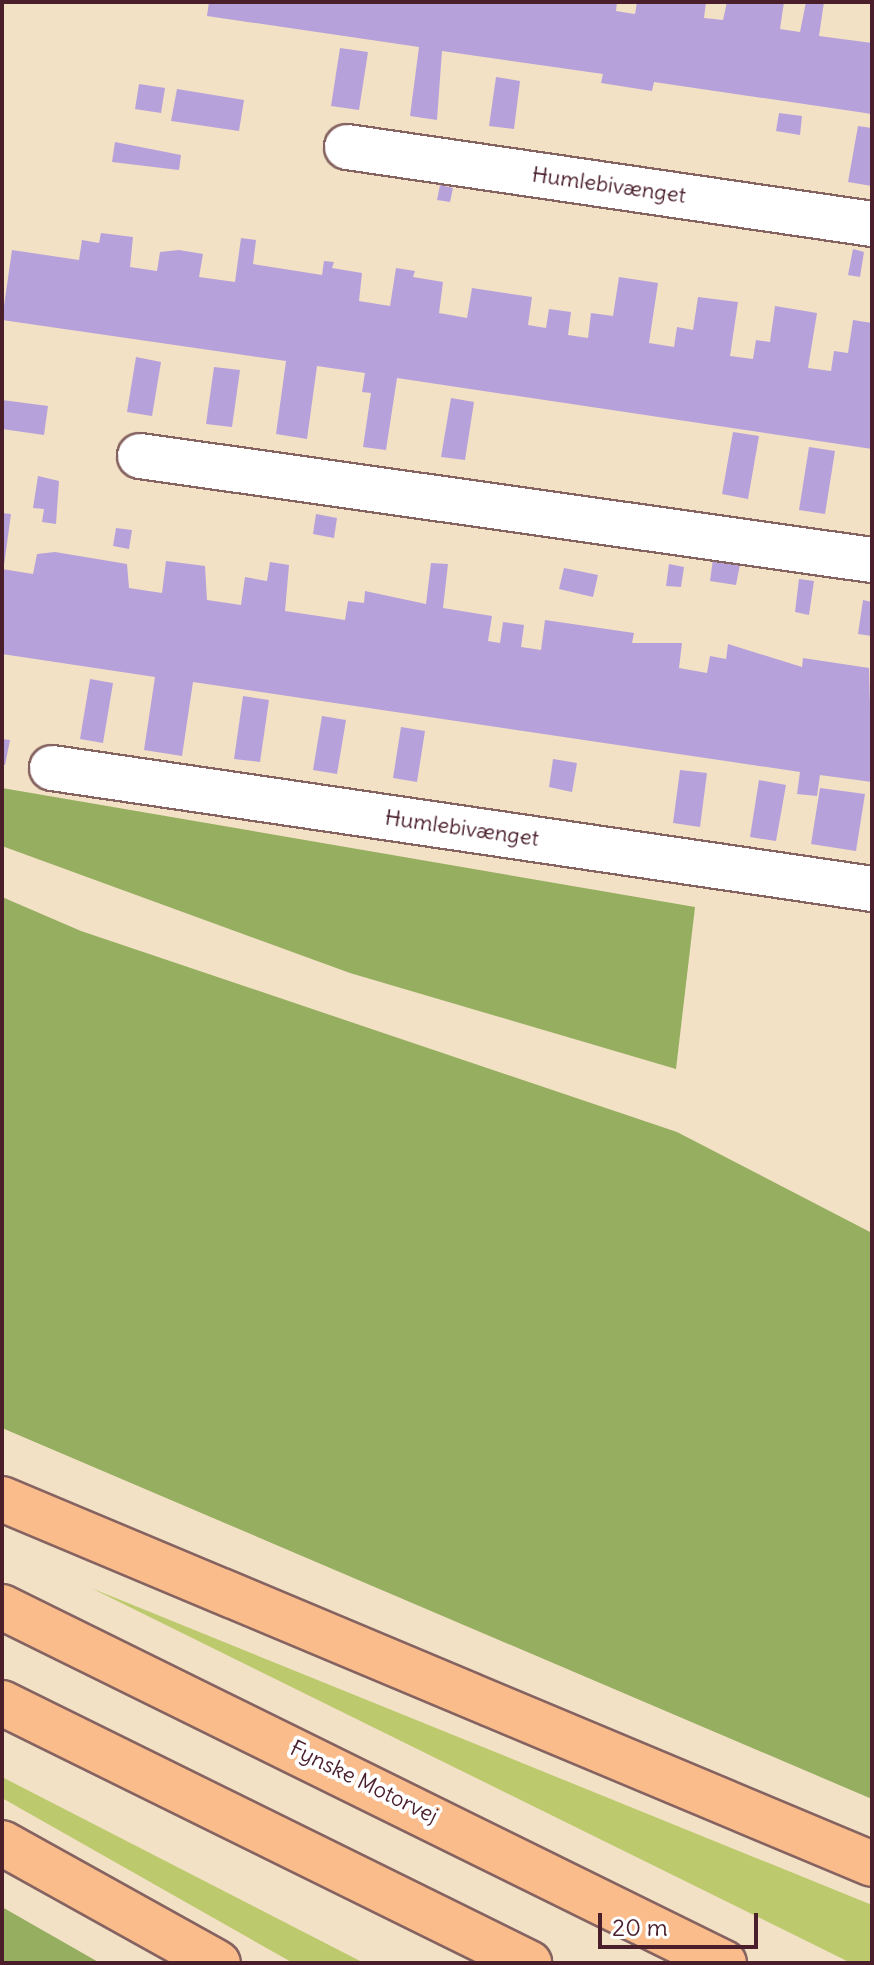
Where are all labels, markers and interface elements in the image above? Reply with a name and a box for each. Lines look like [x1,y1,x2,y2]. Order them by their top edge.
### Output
street label: Humlebivænget [530,161,688,209]
street label: Humlebivænget [383,804,541,852]
street label: Fynske Motorvej [286,1735,442,1829]
scale bar [602,1897,762,1947]
text: 20 m [612,1912,668,1942]

